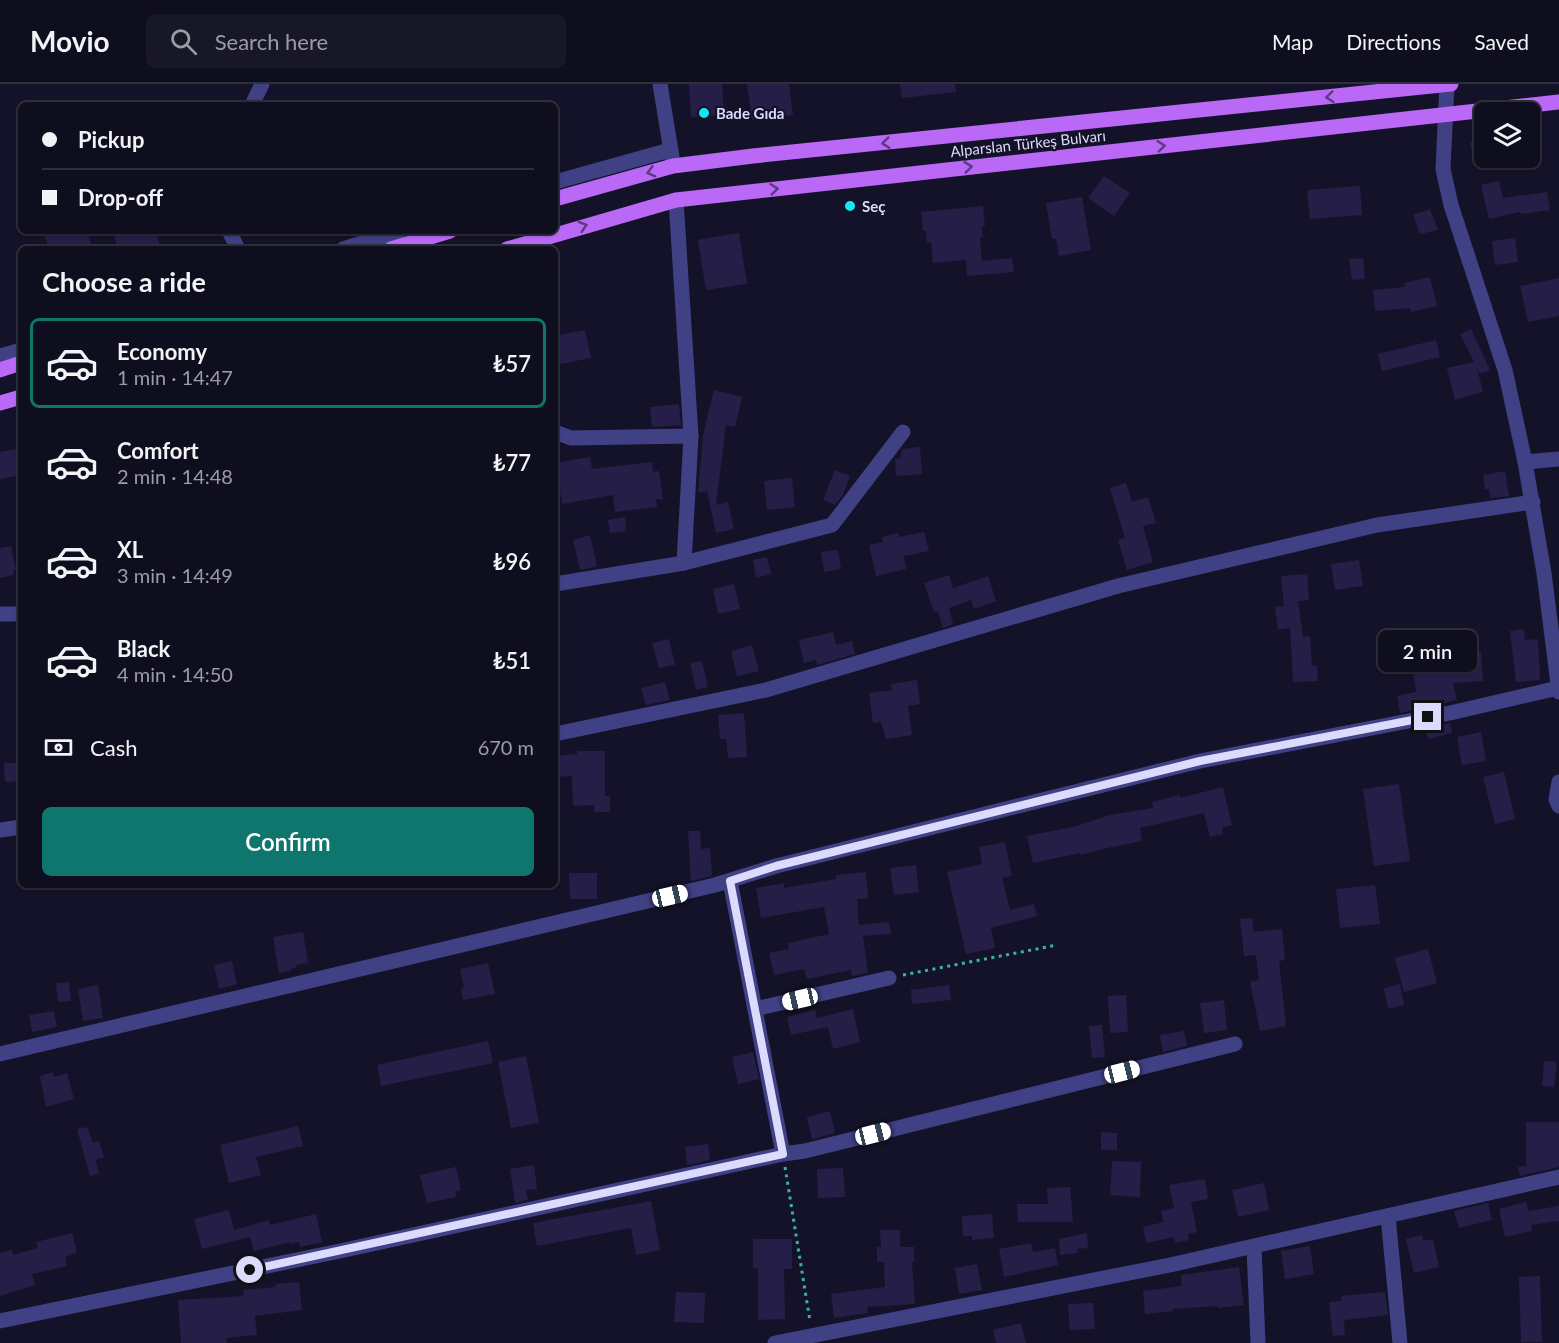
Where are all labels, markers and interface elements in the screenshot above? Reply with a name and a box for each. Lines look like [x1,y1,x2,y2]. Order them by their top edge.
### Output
search box [146,14,566,68]
text: Movio [30,24,110,58]
icon: search [167,25,200,58]
text: Search here [215,28,328,55]
text: Map [1272,29,1313,54]
text: Directions [1346,29,1441,54]
text: Saved [1474,29,1529,54]
one-way arrow [1326,90,1335,102]
map controls [1474,102,1540,168]
button: layers [1474,102,1540,168]
place label: Bade Gıda [716,104,784,122]
marker: Bade Gıda [697,106,711,120]
text: Pickup [78,126,144,153]
street label: Alparslan Türkeş Bulvarı [949,126,1107,160]
one-way arrow [881,136,890,148]
one-way arrow [1157,140,1166,153]
one-way arrow [963,162,972,174]
one-way arrow [646,165,656,178]
one-way arrow [769,183,778,196]
text: Drop-off [78,184,163,211]
place label: Seç [862,197,885,215]
marker: Seç [843,199,857,213]
one-way arrow [577,221,588,233]
text: Choose a ride [42,265,206,298]
icon: car [45,336,99,390]
text: Economy [117,338,207,365]
text: ₺57 [493,350,531,377]
text: 1 min · 14:47 [117,365,233,389]
icon: car [45,435,99,489]
text: Comfort [117,437,199,464]
text: ₺77 [493,449,531,476]
text: 2 min · 14:48 [117,464,233,488]
icon: car [45,534,99,588]
text: XL [117,536,143,563]
text: ₺96 [493,548,531,575]
text: 3 min · 14:49 [117,563,233,587]
callout: 2 min [1378,630,1478,672]
icon: car [45,633,99,687]
text: Black [117,635,170,662]
text: 2 min [1403,639,1452,663]
text: ₺51 [493,647,531,674]
text: 4 min · 14:50 [117,662,233,686]
route end [1414,703,1441,730]
icon: cash [42,731,75,764]
text: Cash [90,734,137,761]
text: 670 m [478,735,534,759]
button: Confirm [42,807,534,876]
car [650,883,690,909]
car [780,986,820,1012]
car [1102,1059,1142,1085]
car [853,1121,893,1147]
route start [236,1256,263,1283]

